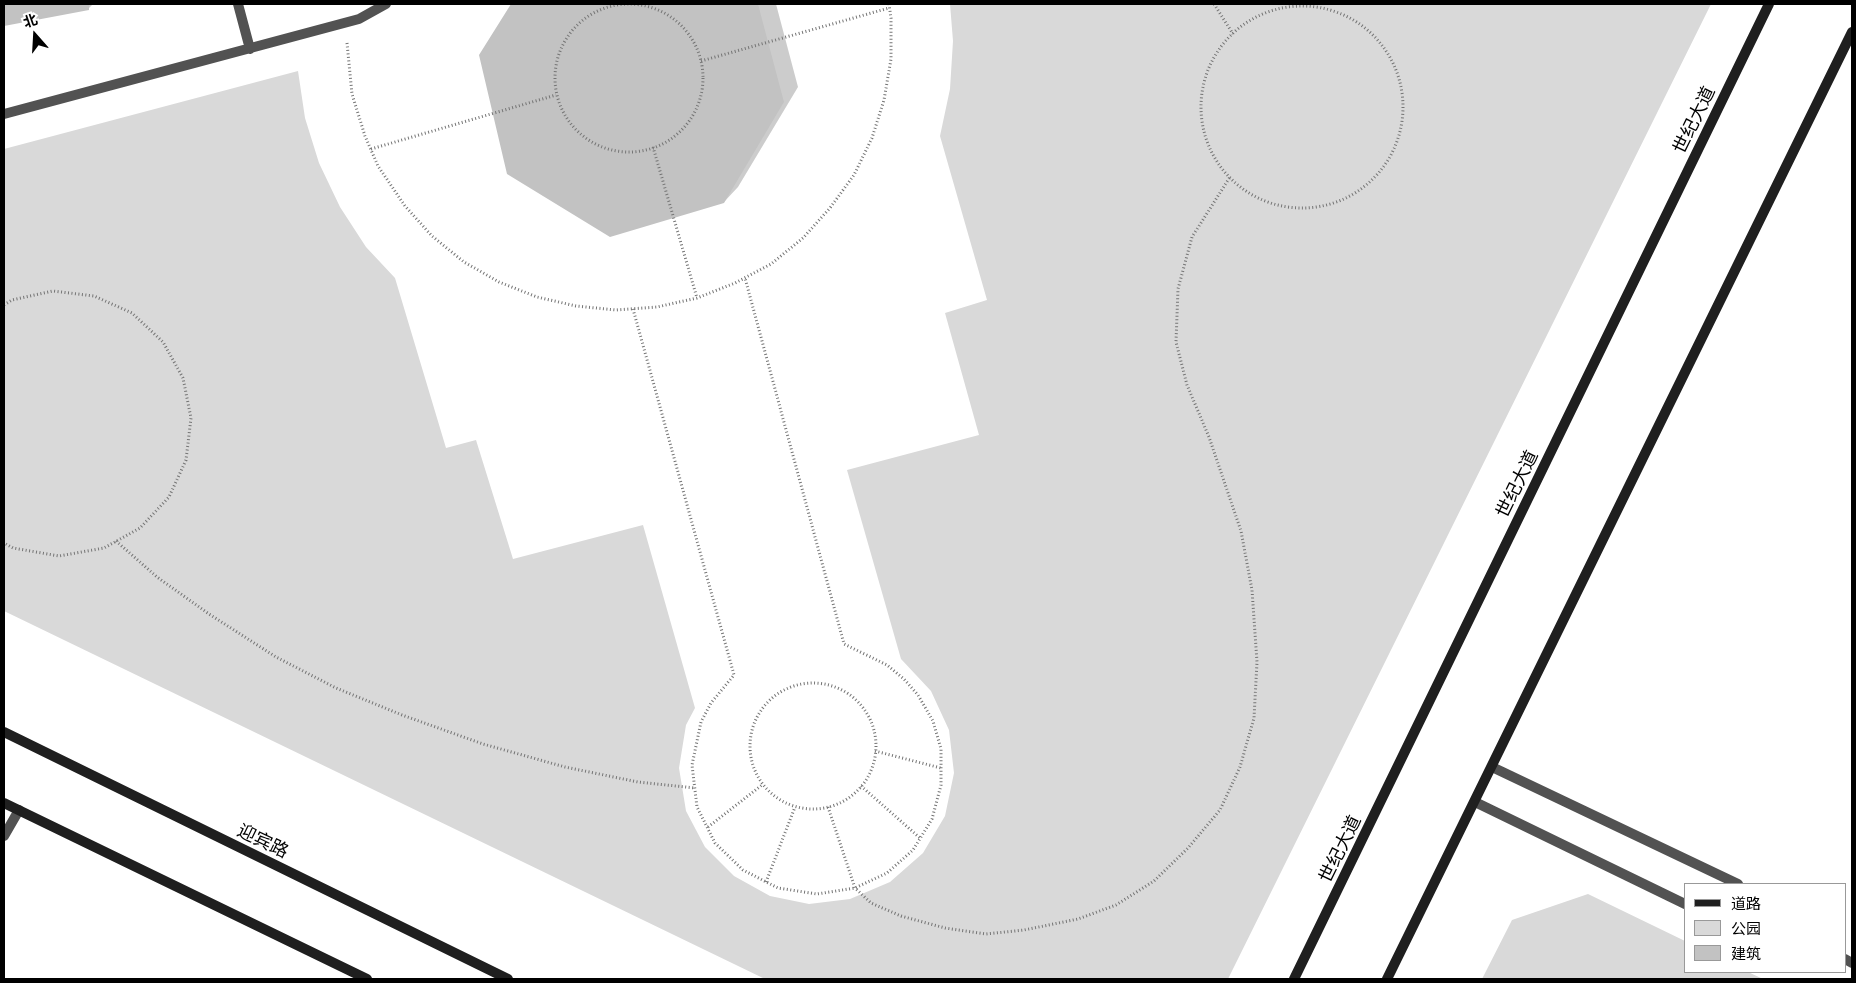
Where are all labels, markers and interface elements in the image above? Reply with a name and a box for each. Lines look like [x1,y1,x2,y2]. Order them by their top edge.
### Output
north arrow [10,10,60,60]
text: 北 [21,10,39,31]
street label: 世纪大道 [1669,83,1719,157]
street label: 世纪大道 [1492,447,1542,521]
street label: 世纪大道 [1315,812,1365,886]
street label: 迎宾路 [234,819,292,863]
legend [1684,883,1846,973]
text: 道路 [1731,894,1761,912]
text: 公园 [1731,919,1761,937]
text: 建筑 [1731,944,1761,962]

